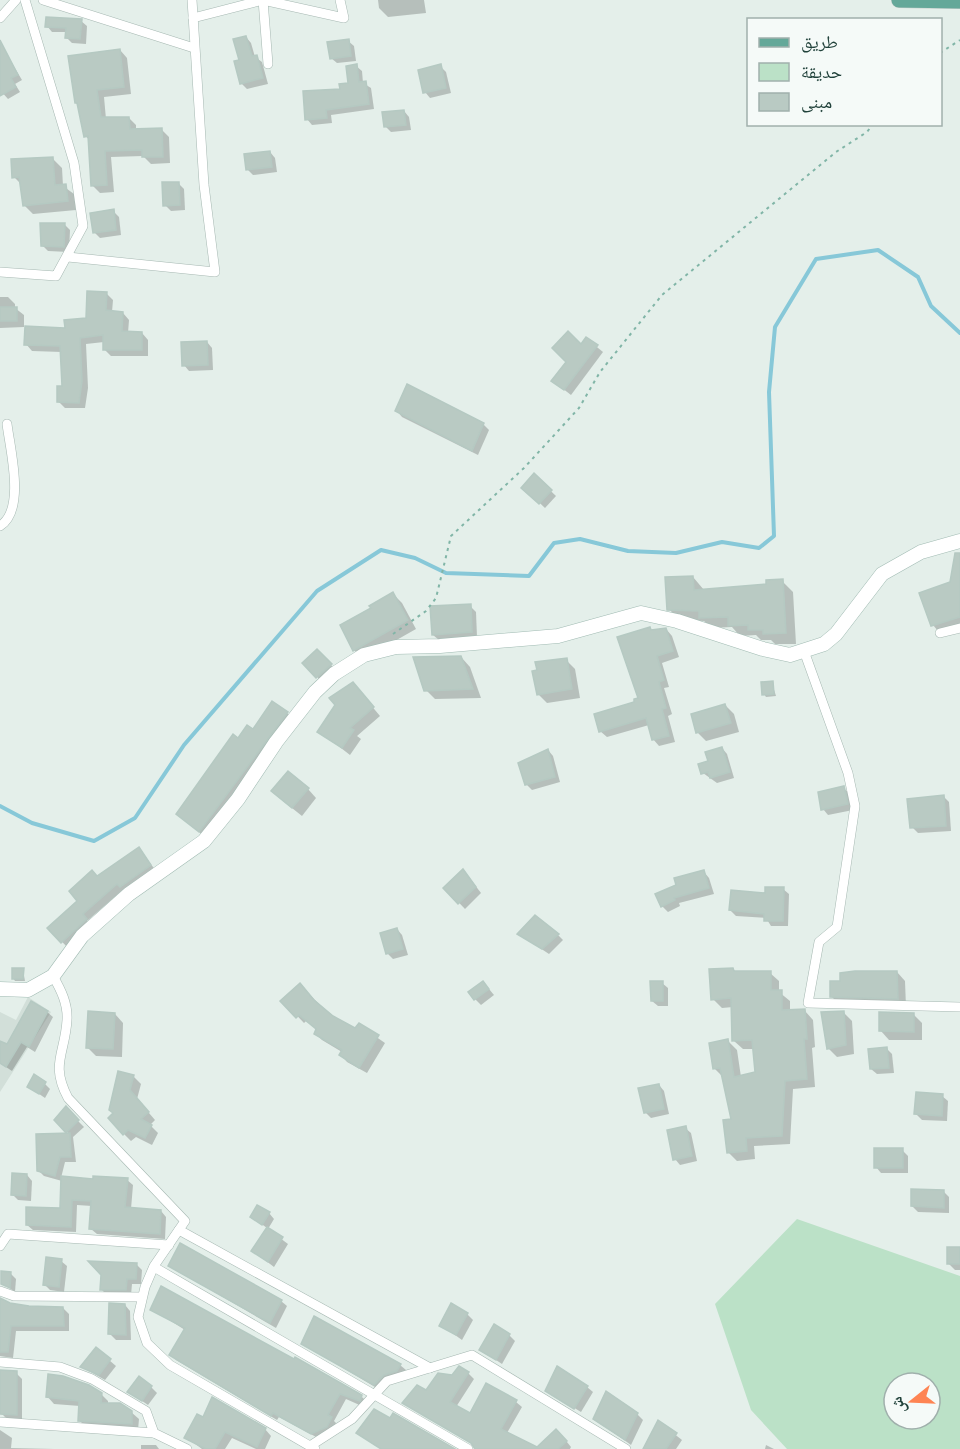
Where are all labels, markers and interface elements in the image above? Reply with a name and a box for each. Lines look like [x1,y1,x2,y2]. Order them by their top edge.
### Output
legend [747,18,942,126]
text: طريق [801,29,838,54]
text: حديقة [801,59,842,84]
text: مبنى [801,89,832,114]
north arrow [882,1371,942,1431]
text: ش [885,1394,911,1417]

